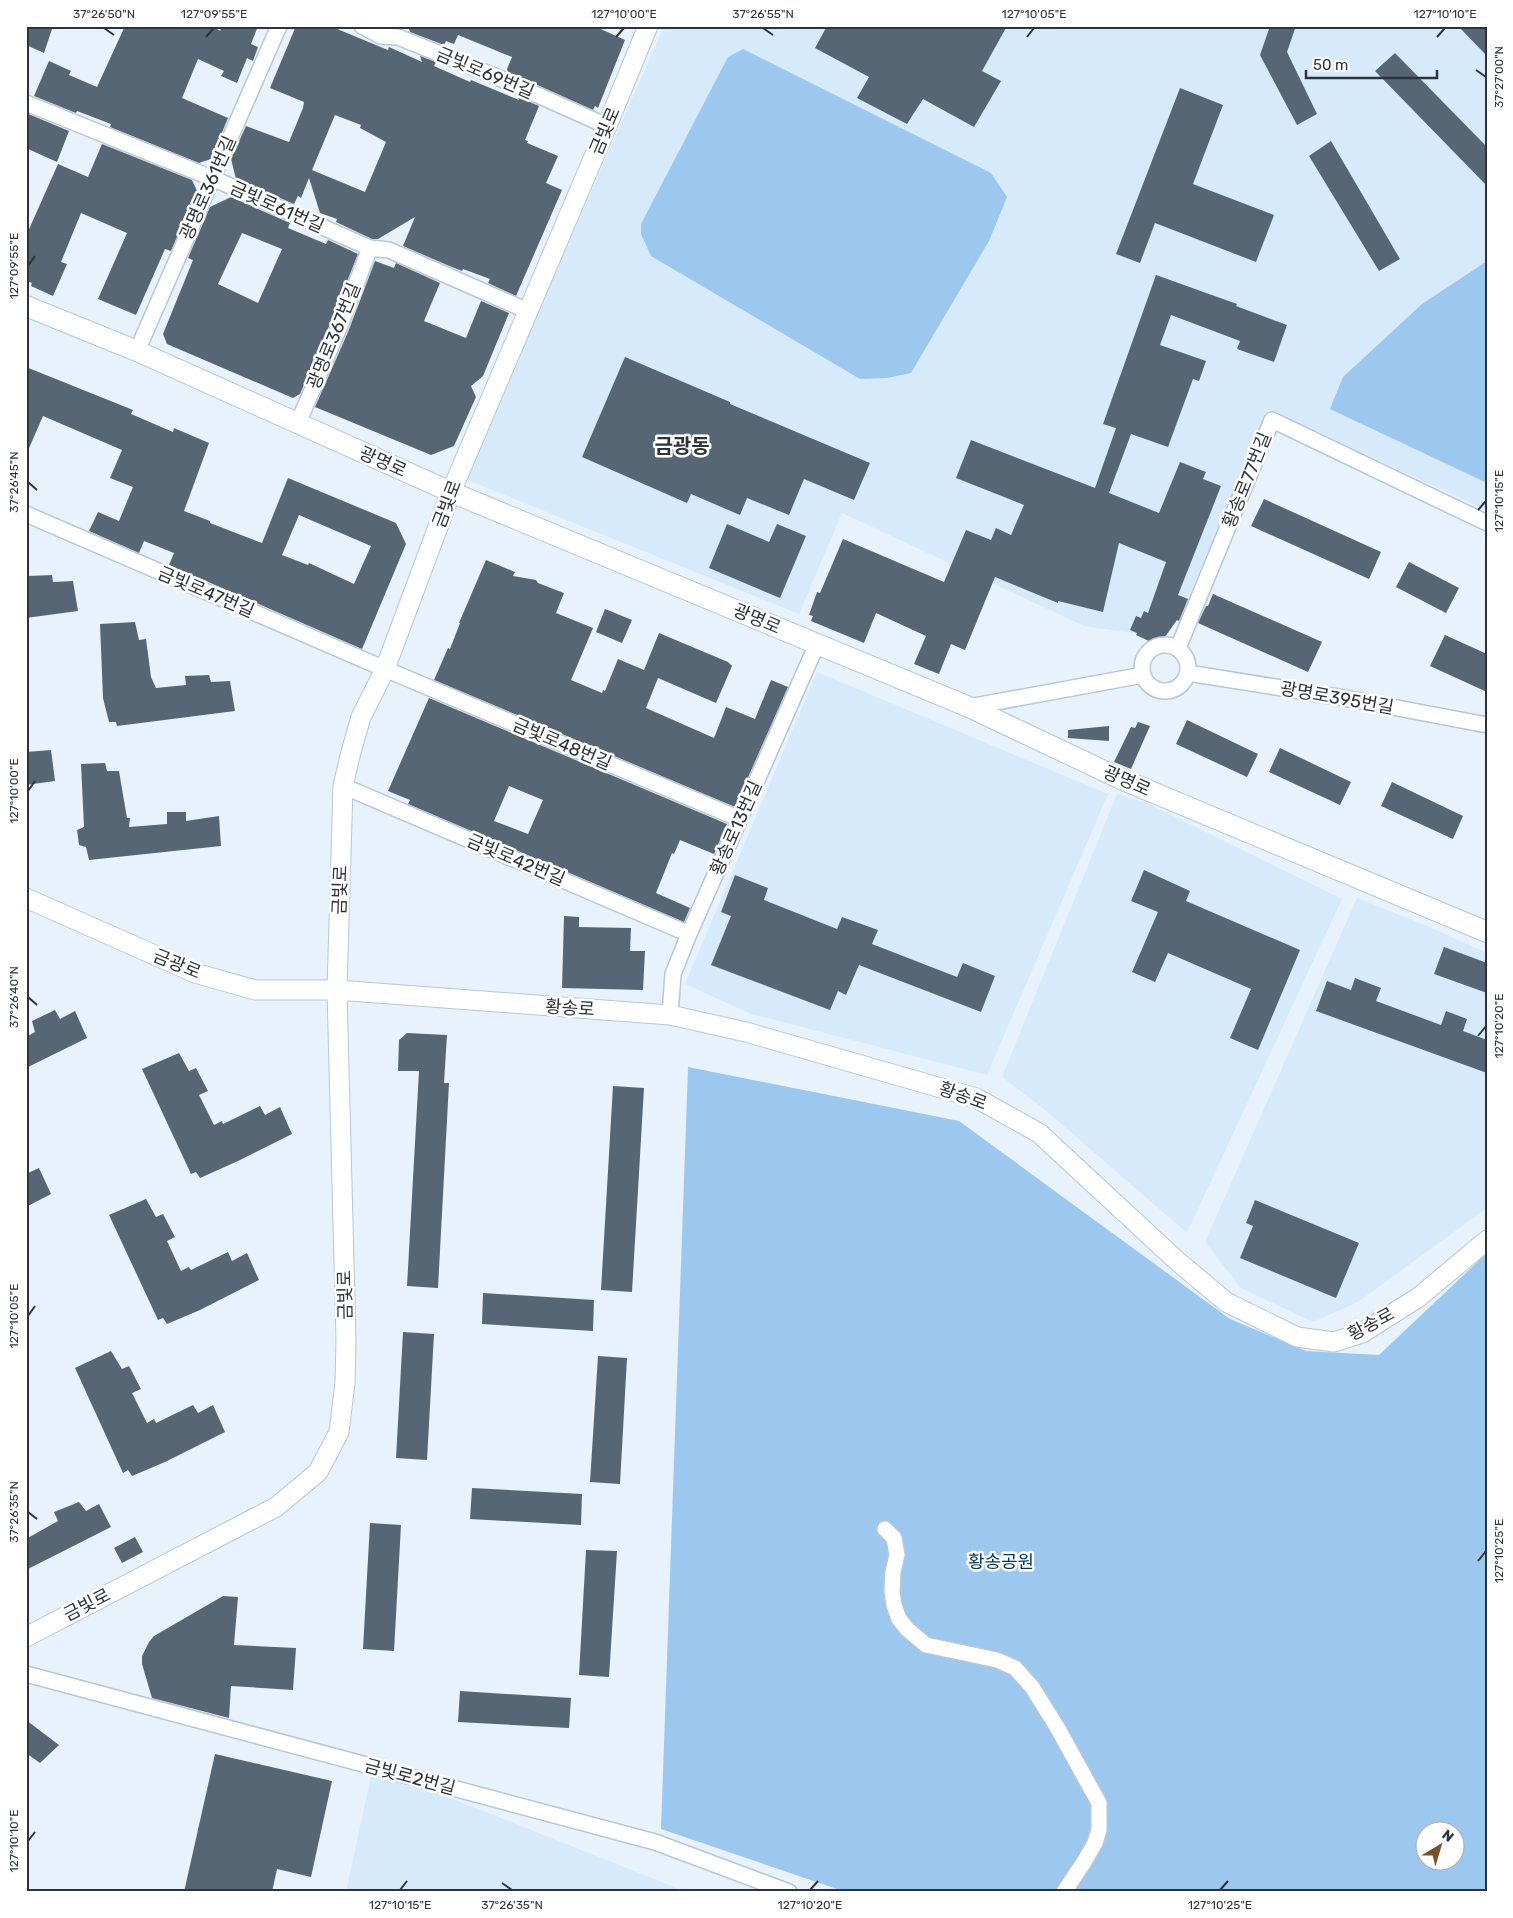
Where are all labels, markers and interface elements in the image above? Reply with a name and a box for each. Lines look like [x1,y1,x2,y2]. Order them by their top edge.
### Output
text: 37°26'50"N [73,7,135,21]
text: 127°09'55"E [181,7,247,21]
text: 127°10'00"E [591,7,657,21]
text: 37°26'55"N [732,7,794,21]
text: 127°10'05"E [1002,7,1066,21]
text: 127°10'10"E [1414,7,1476,21]
street label: 금빛로69번길 [433,42,537,104]
text: 37°27'00"N [1492,46,1506,108]
scale bar [1306,48,1437,80]
text: 50 m [1313,56,1348,74]
street label: 금빛로 [585,104,625,158]
street label: 광명로361번길 [175,132,241,244]
street label: 금빛로61번길 [226,176,328,238]
text: 127°09'55"E [7,233,21,299]
street label: 광명로367번길 [303,279,365,393]
street label: 황송로77번길 [1218,429,1276,531]
district label: 금광동 [654,434,710,458]
street label: 광명로 [356,442,410,482]
text: 37°26'45"N [7,451,21,513]
text: 127°10'15"E [1492,470,1506,532]
street label: 금빛로 [428,477,466,531]
street label: 금빛로47번길 [154,562,258,622]
street label: 광명로 [730,599,784,639]
street label: 광명로395번길 [1278,677,1396,719]
street label: 금빛로48번길 [509,713,615,775]
text: 127°10'00"E [7,758,21,824]
street label: 광명로 [1100,761,1154,801]
street label: 황송로13번길 [705,777,767,879]
street label: 금빛로42번길 [464,829,568,891]
street label: 금빛로 [328,865,352,915]
street label: 금광로 [150,944,204,984]
text: 37°26'40"N [7,966,21,1028]
text: 127°10'20"E [1492,994,1506,1058]
street label: 황송로 [544,995,596,1021]
street label: 황송로 [936,1077,990,1115]
street label: 금빛로 [334,1270,356,1320]
text: 127°10'05"E [7,1284,21,1348]
street label: 황송로 [1344,1303,1398,1345]
text: 37°26'35"N [7,1481,21,1543]
text: 127°10'25"E [1492,1519,1506,1583]
park label: 황송공원 [968,1551,1034,1573]
street label: 금빛로 [60,1584,114,1626]
street label: 금빛로2번길 [362,1754,458,1800]
text: 127°10'10"E [7,1810,21,1872]
north arrow [1416,1820,1466,1870]
text: N [1438,1826,1457,1846]
text: 127°10'15"E [369,1898,431,1912]
text: 37°26'35"N [481,1898,543,1912]
text: 127°10'20"E [778,1898,842,1912]
text: 127°10'25"E [1188,1898,1252,1912]

